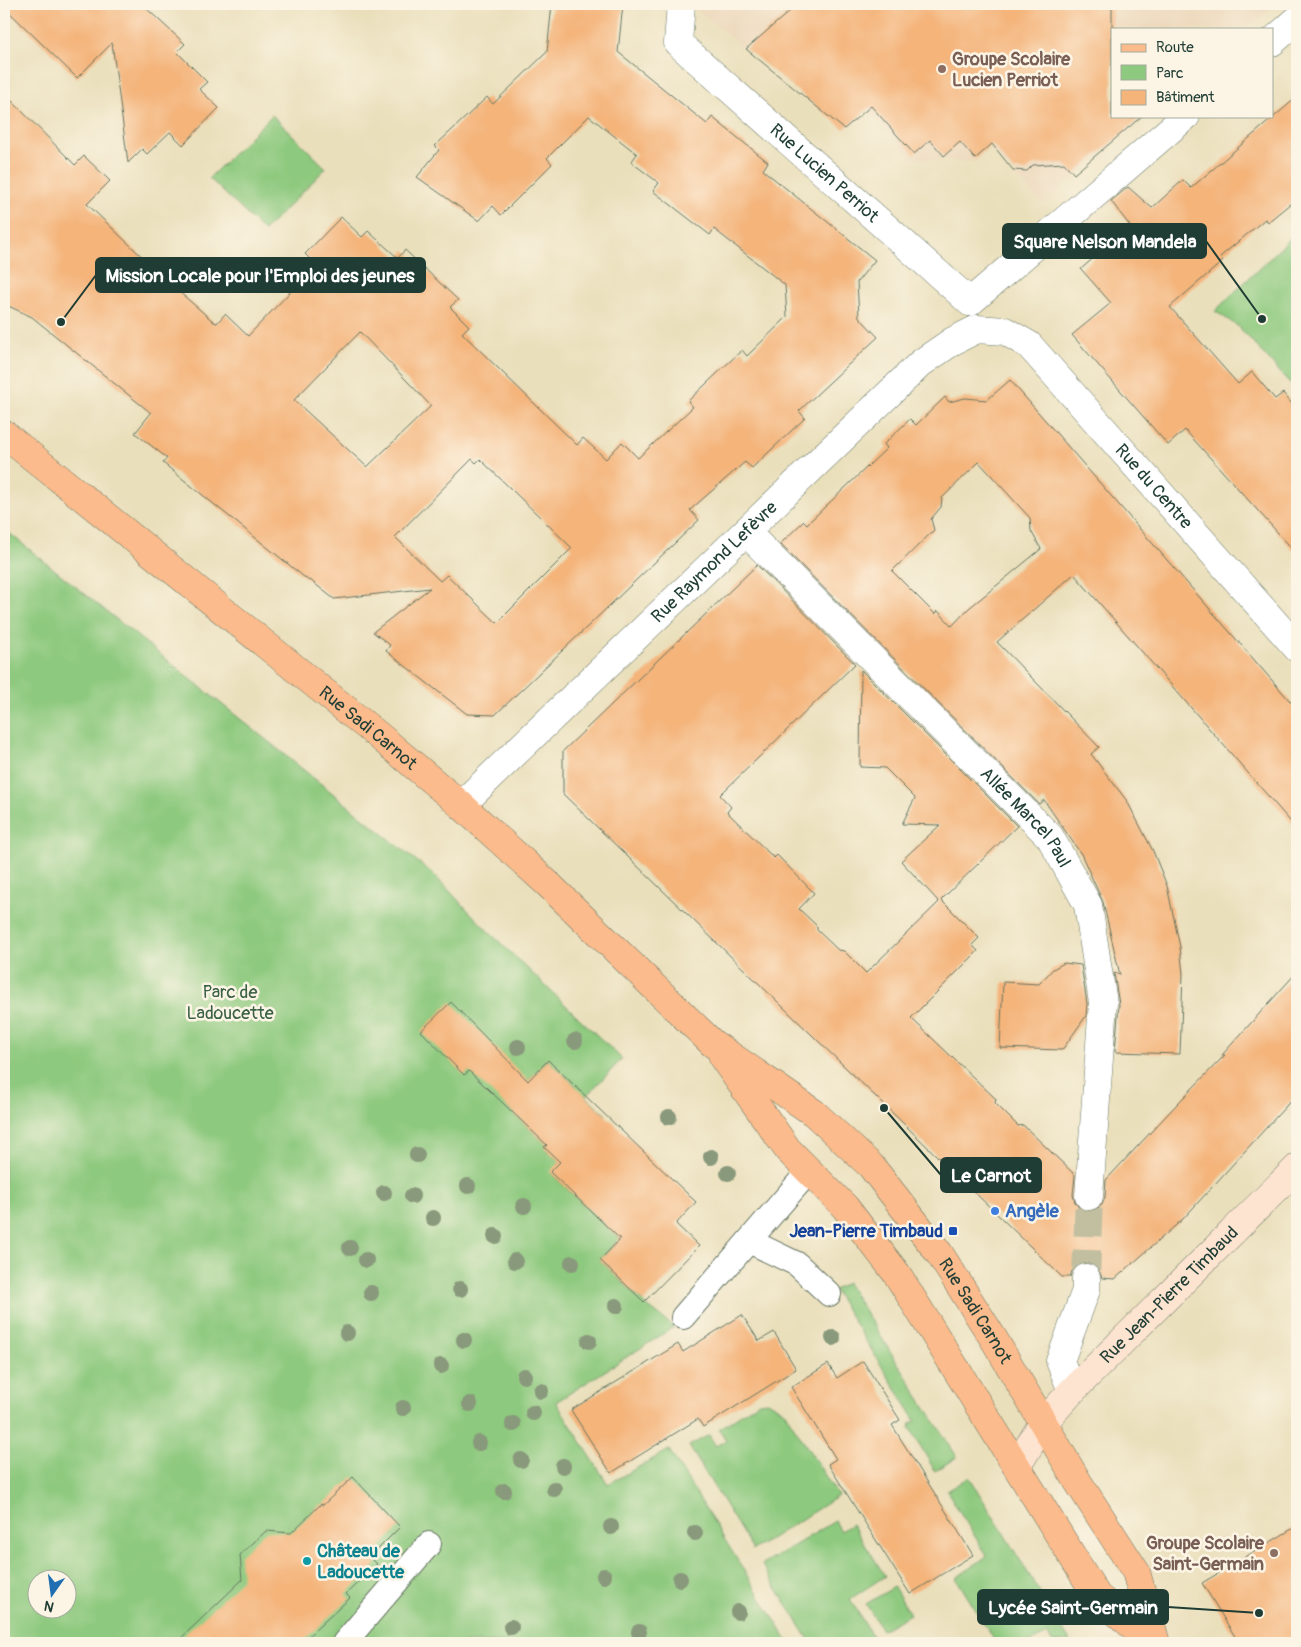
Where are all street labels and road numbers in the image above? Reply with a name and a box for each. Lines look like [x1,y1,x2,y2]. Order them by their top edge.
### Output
street label: Rue Lucien Perriot [765,118,884,228]
street label: Rue du Centre [1110,439,1198,534]
street label: Rue Raymond Lefèvre [646,496,782,628]
street label: Rue Sadi Carnot [314,681,423,775]
street label: Allée Marcel Paul [975,762,1076,871]
street label: Rue Jean-Pierre Timbaud [1095,1221,1243,1368]
street label: Rue Sadi Carnot [934,1254,1018,1368]

